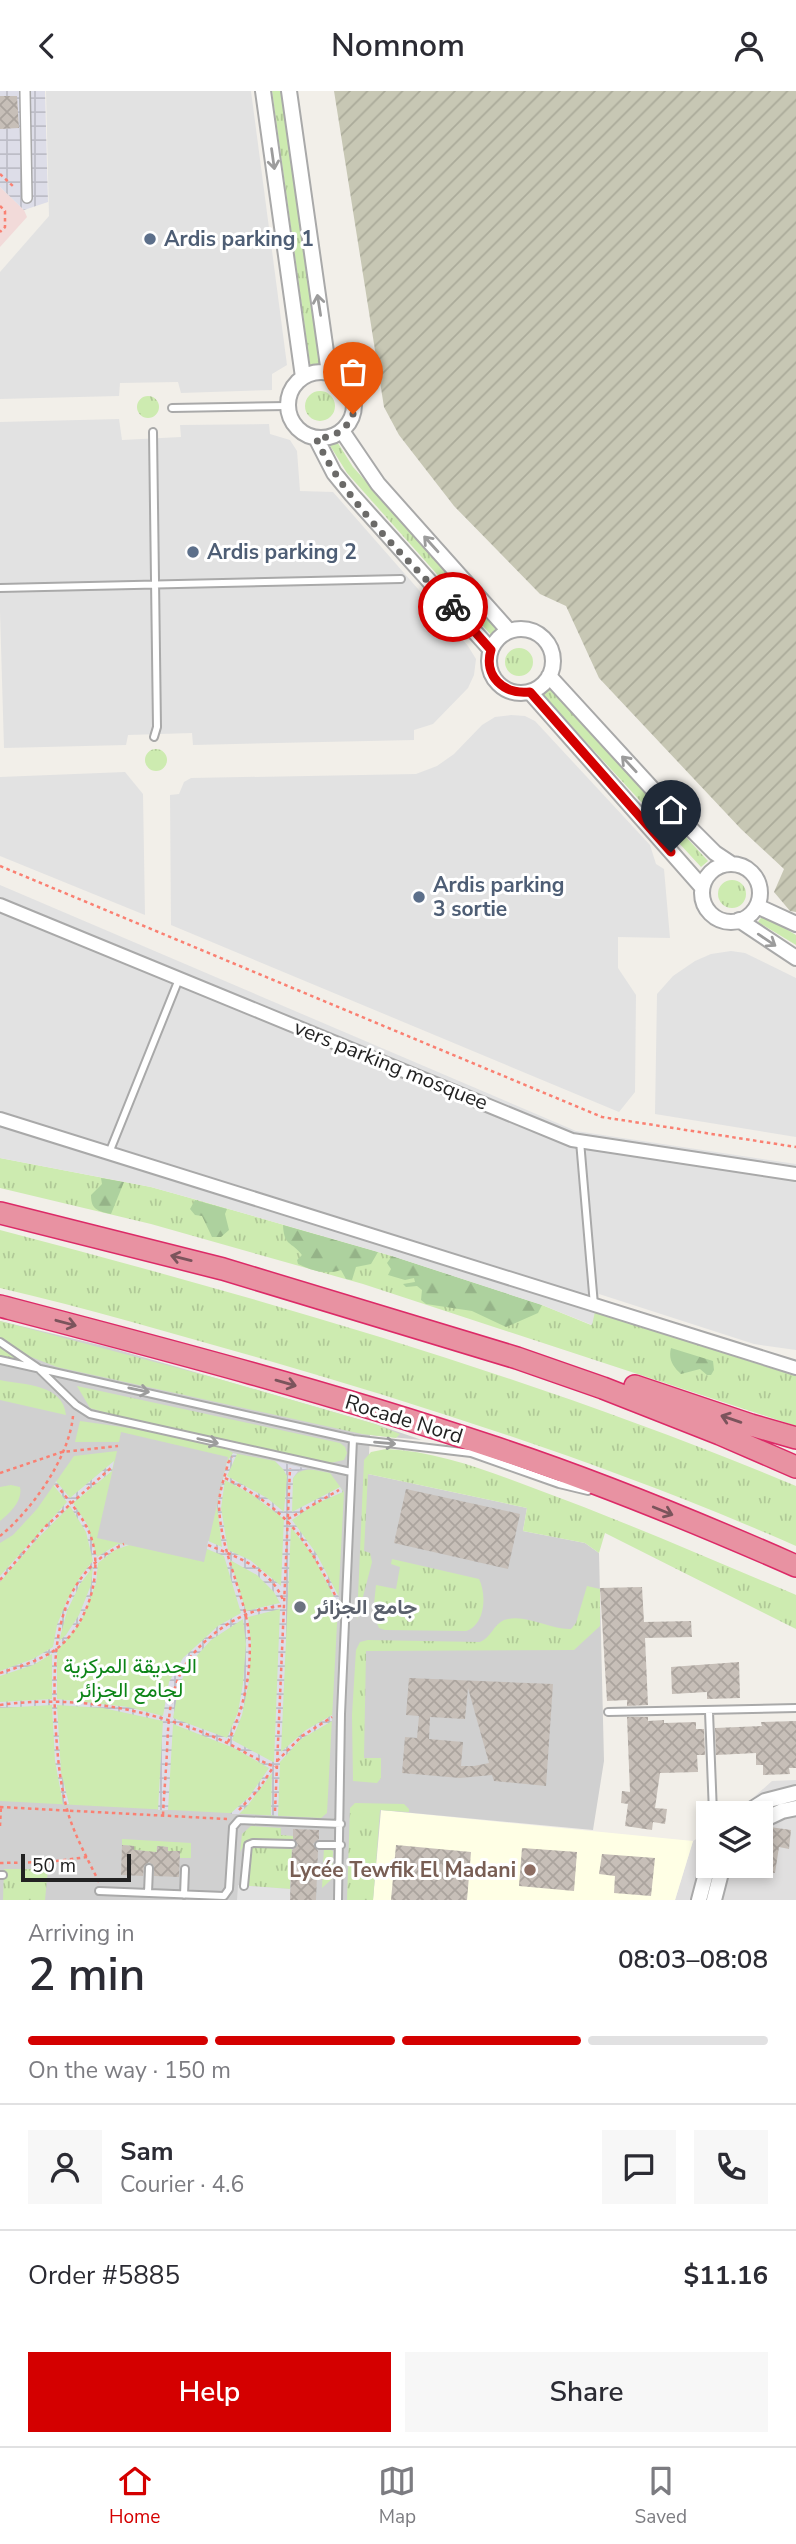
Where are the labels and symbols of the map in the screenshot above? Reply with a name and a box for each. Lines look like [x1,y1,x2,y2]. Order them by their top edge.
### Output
one-way arrow [266,147,279,169]
place label: Ardis parking 1 [164,225,314,253]
marker: Ardis parking 1 [142,231,158,247]
one-way arrow [312,294,325,317]
pin [323,342,383,414]
one-way arrow [423,535,439,553]
place label: Ardis parking 2 [207,538,357,566]
marker: Ardis parking 2 [185,544,201,560]
courier [418,572,488,642]
one-way arrow [621,755,637,773]
pin [641,780,701,852]
place label: Ardis parking 3 sortie [433,871,564,923]
marker: Ardis parking 3 sortie [411,889,427,905]
one-way arrow [757,933,776,947]
street label: vers parking mosquee [290,1013,492,1117]
one-way arrow [170,1251,192,1264]
one-way arrow [55,1318,77,1331]
one-way arrow [274,1378,296,1391]
one-way arrow [127,1384,149,1397]
street label: Rocade Nord [342,1388,466,1450]
one-way arrow [720,1411,742,1424]
one-way arrow [196,1435,219,1449]
one-way arrow [373,1437,396,1450]
one-way arrow [652,1505,674,1518]
place label: جامع الجزائر [313,1593,417,1621]
marker: جامع الجزائر [292,1599,308,1615]
park label: الحديقة المركزية لجامع الجزائر [63,1652,197,1704]
scale bar [21,1851,131,1883]
place label: Lycée Tewfik El Madani [289,1856,516,1884]
marker: Lycée Tewfik El Madani [522,1862,538,1878]

